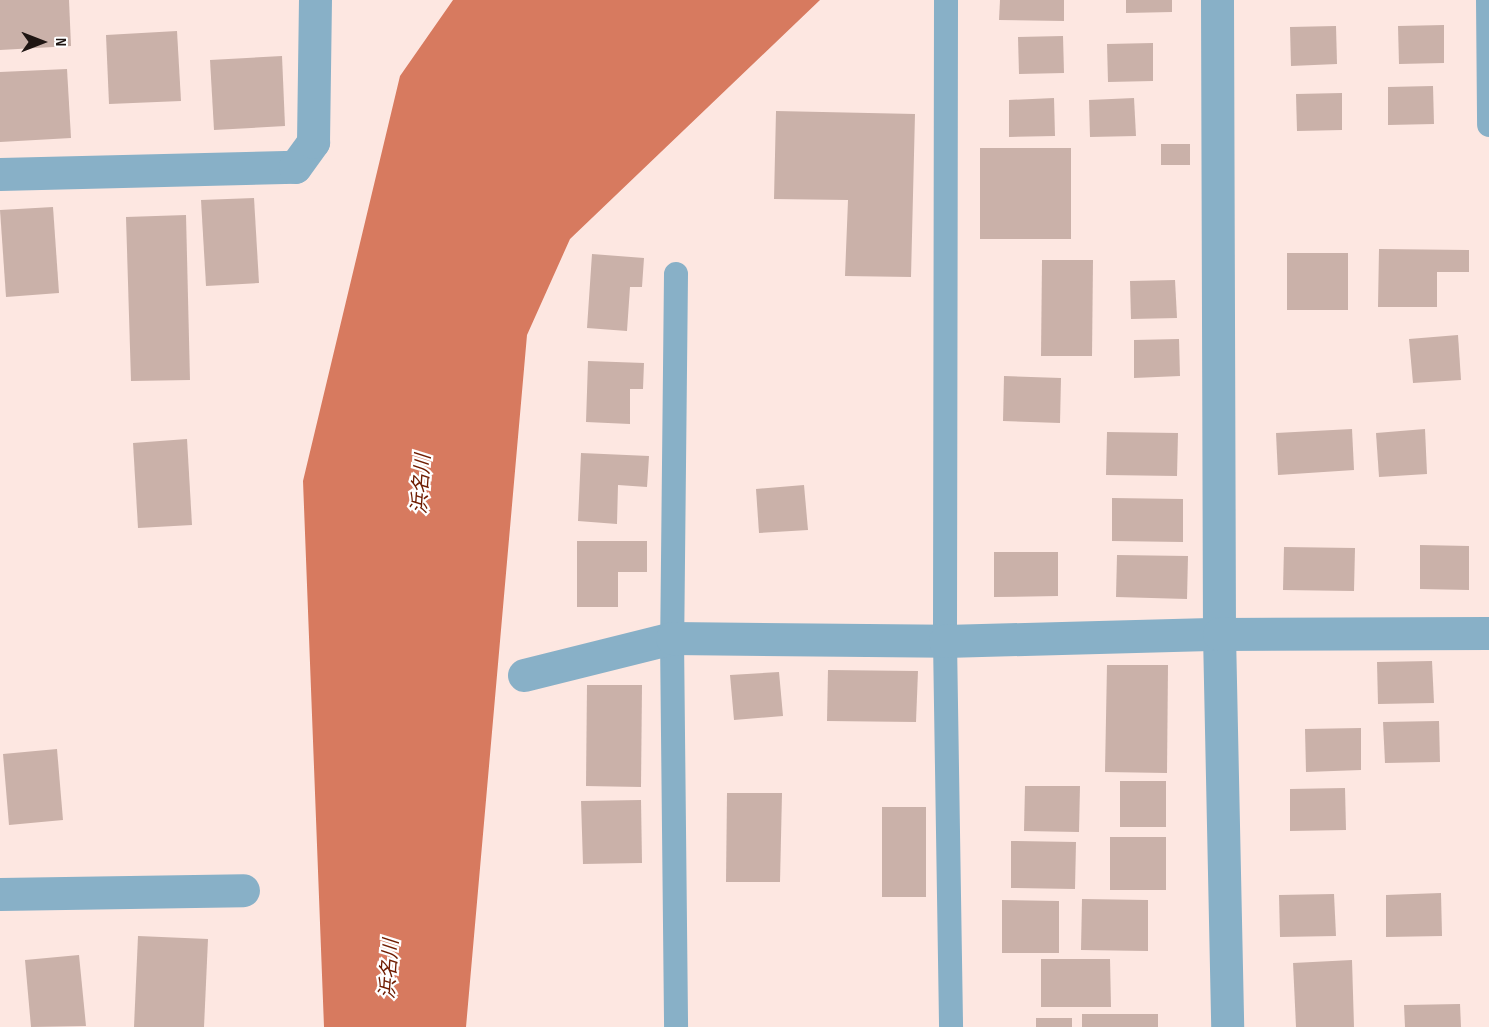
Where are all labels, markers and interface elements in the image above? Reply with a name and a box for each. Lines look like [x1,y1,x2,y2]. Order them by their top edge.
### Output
north arrow [12,12,72,72]
text: N [51,38,70,46]
water label: 浜名川 [408,453,436,515]
water label: 浜名川 [376,938,404,1000]

